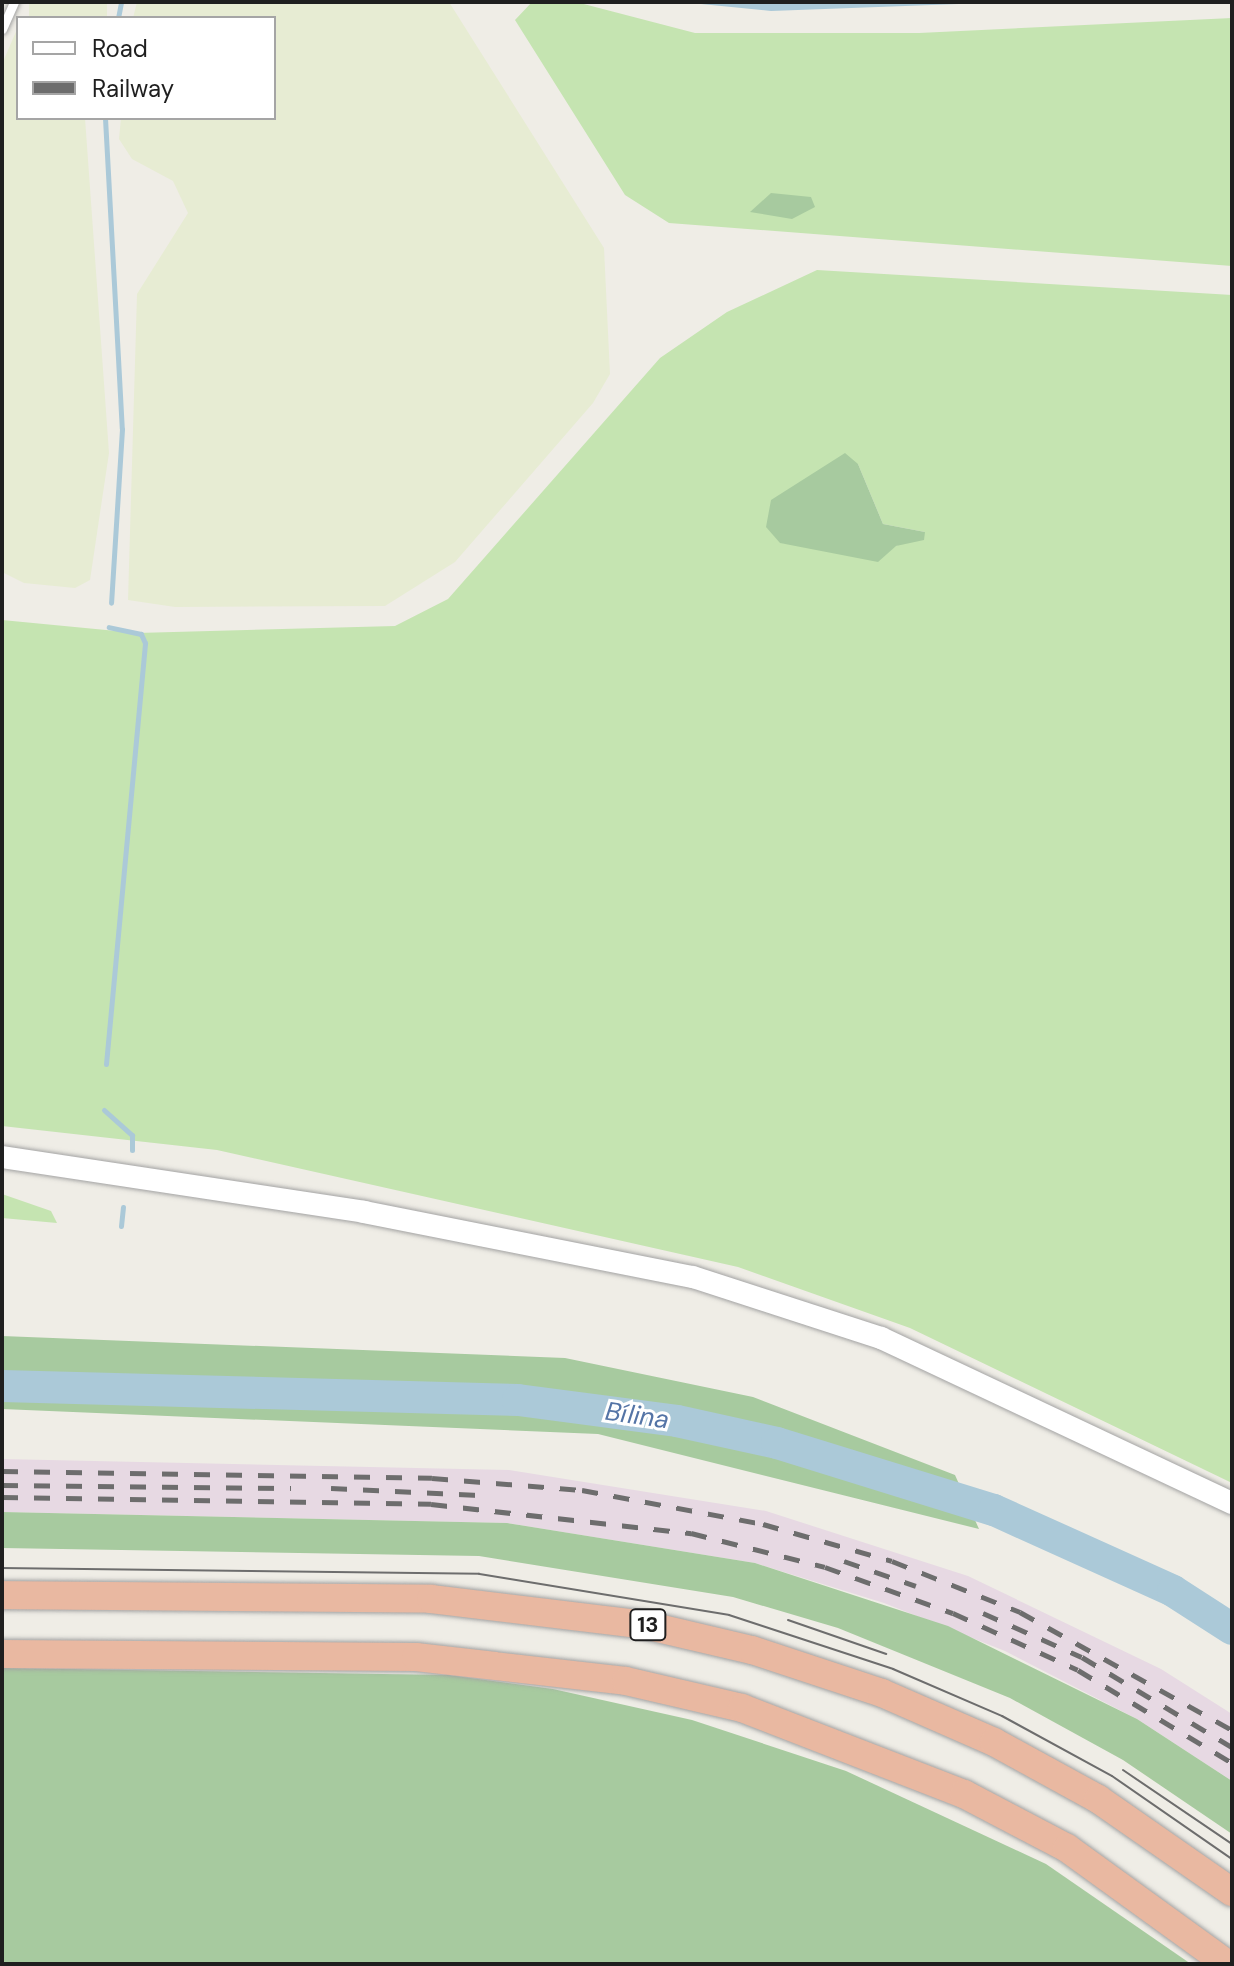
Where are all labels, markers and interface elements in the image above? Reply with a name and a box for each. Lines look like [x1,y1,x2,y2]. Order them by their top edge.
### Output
legend [16,16,276,120]
text: Road [92,33,148,64]
text: Railway [92,73,174,104]
water label: Bílina [603,1396,671,1436]
road number: 13 [628,1607,668,1643]

